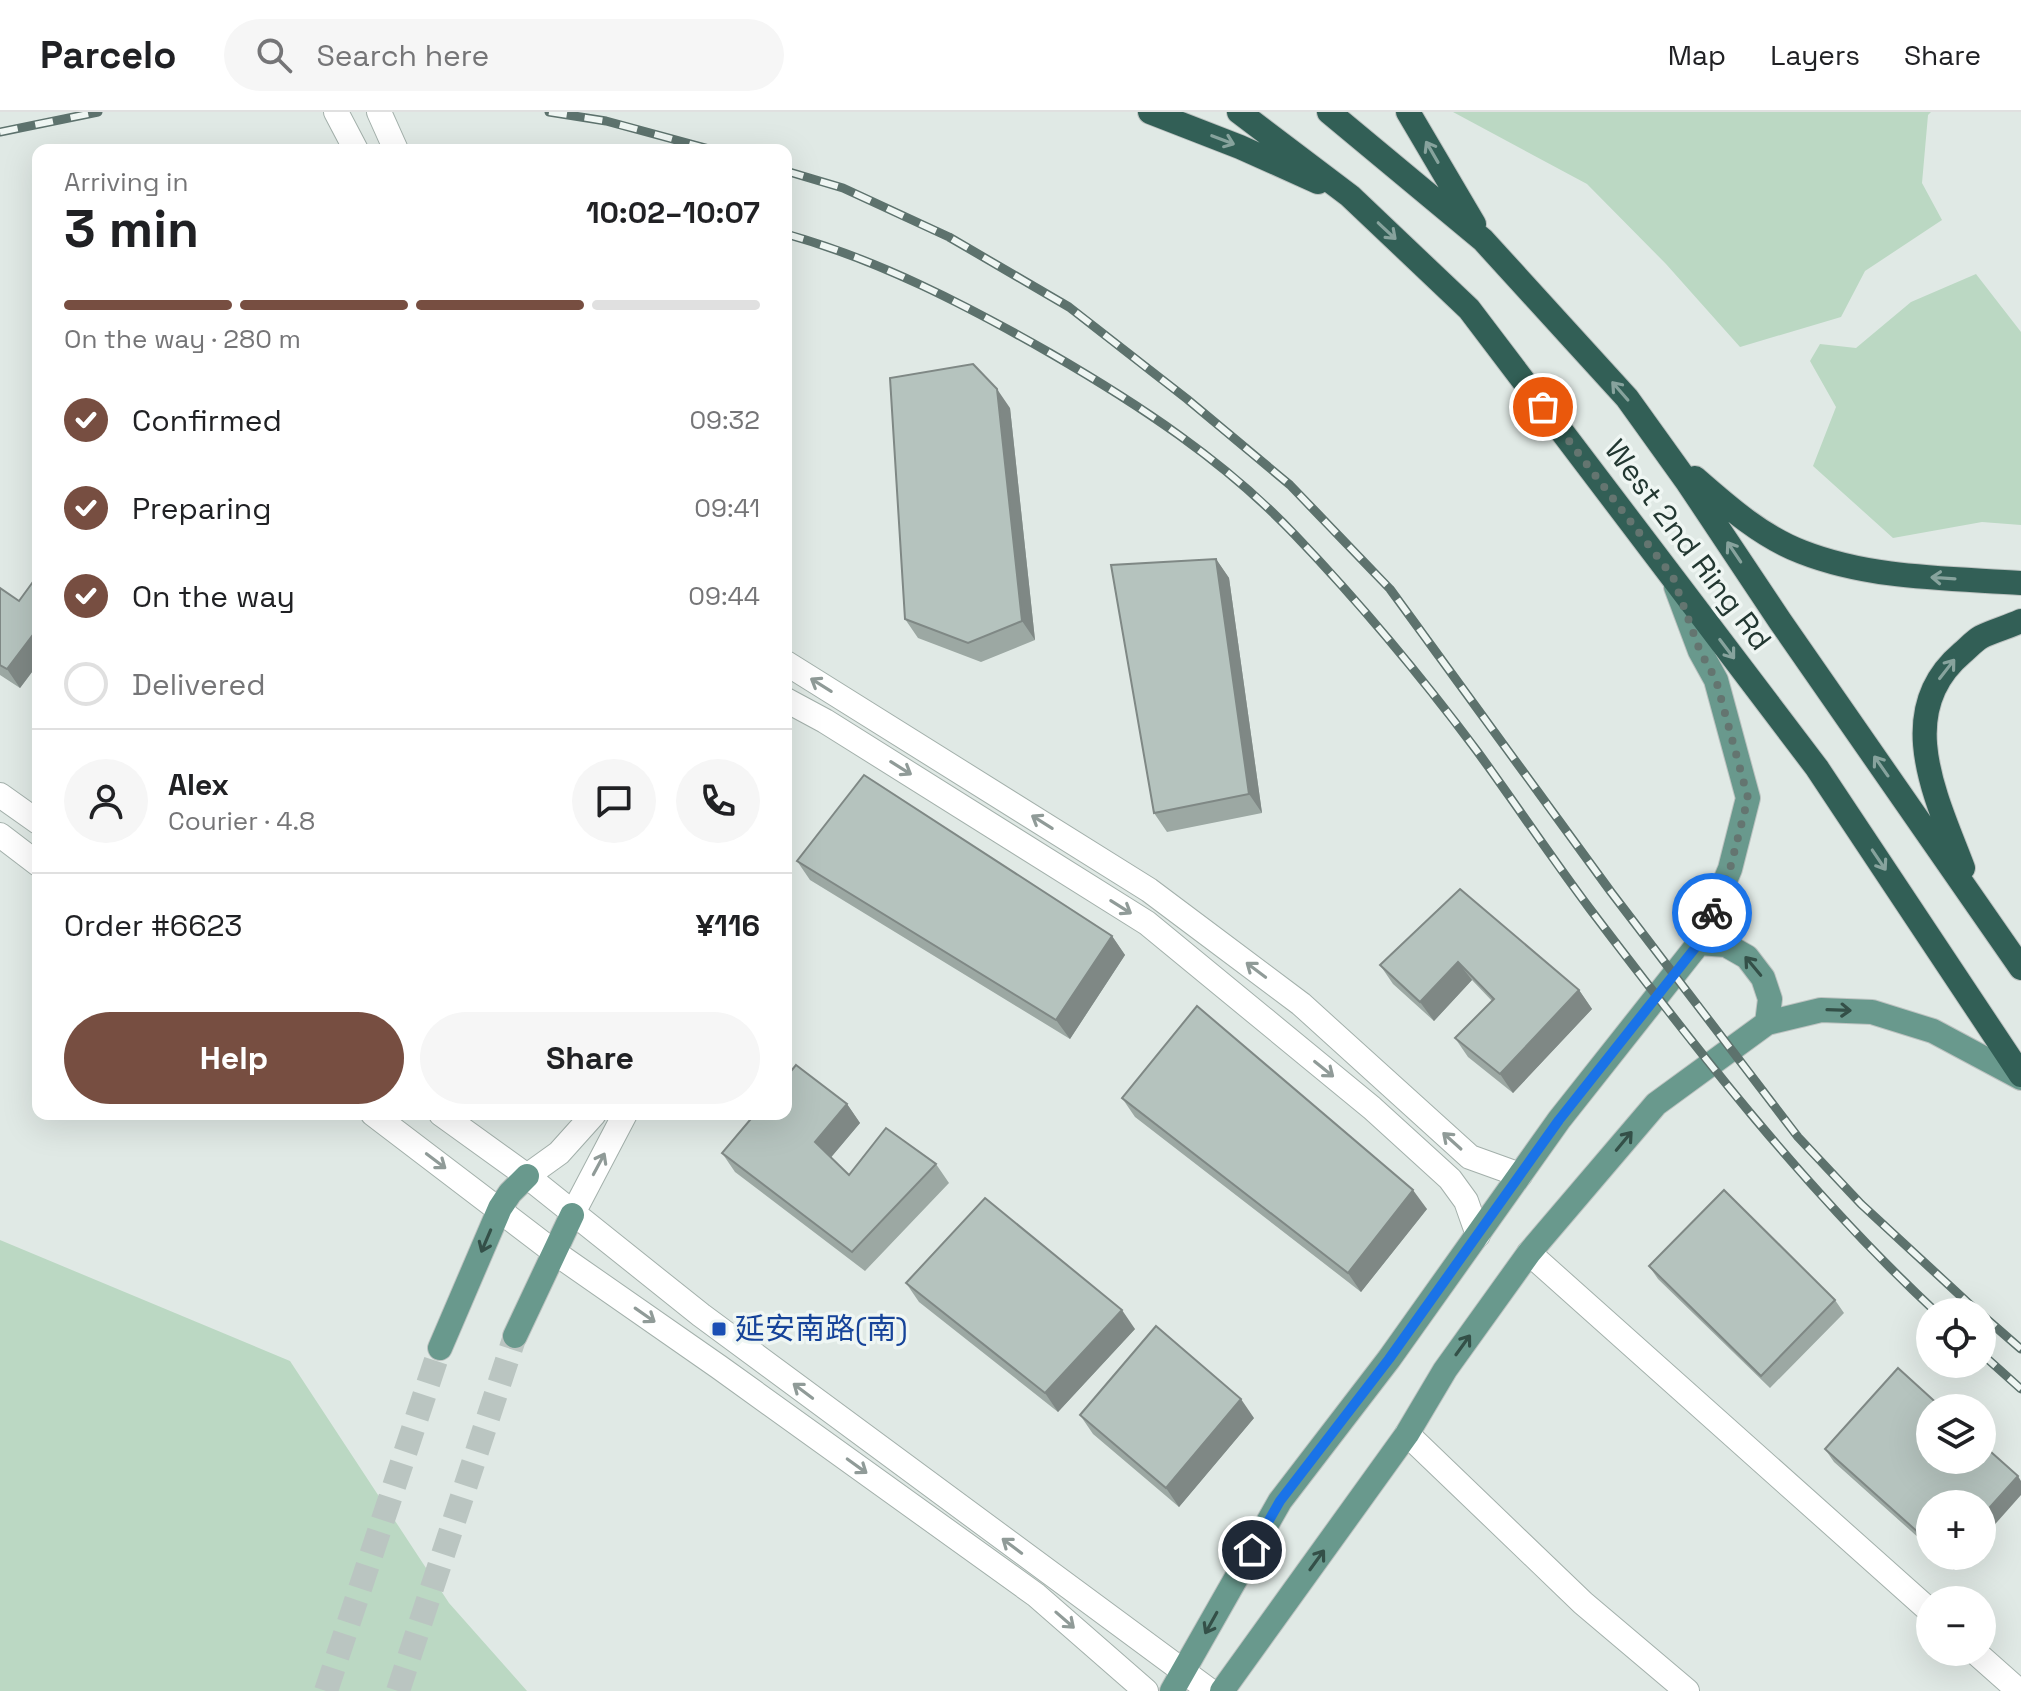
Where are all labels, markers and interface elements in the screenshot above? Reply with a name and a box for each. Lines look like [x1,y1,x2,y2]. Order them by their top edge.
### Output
search box [224,19,784,91]
text: Parcelo [40,31,176,79]
icon: search [252,33,296,77]
text: Search here [316,36,489,75]
text: Map [1668,37,1726,73]
text: Layers [1770,37,1860,73]
text: Share [1904,37,1981,73]
one-way arrow [1210,134,1235,148]
one-way arrow [1424,141,1440,164]
text: Arriving in [64,165,188,199]
text: 10:02–10:07 [586,193,760,232]
text: 3 min [64,196,199,262]
one-way arrow [1377,222,1397,241]
text: On the way · 280 m [64,322,301,356]
pin [1509,373,1577,441]
one-way arrow [1611,381,1629,401]
icon: bag [1521,385,1565,429]
icon: check [64,398,108,442]
text: Confirmed [132,401,282,440]
text: 09:32 [689,403,760,437]
street label: West 2nd Ring Rd [1596,432,1780,658]
icon: check [64,486,108,530]
text: Preparing [132,489,271,528]
text: 09:41 [694,491,760,525]
one-way arrow [1725,541,1742,563]
one-way arrow [1930,570,1957,585]
icon: check [64,574,108,618]
text: On the way [132,577,295,616]
text: 09:44 [688,579,760,613]
one-way arrow [1719,638,1736,659]
one-way arrow [1939,659,1956,680]
text: Delivered [132,665,266,704]
one-way arrow [811,676,833,693]
one-way arrow [1873,756,1889,778]
button: person [64,759,148,843]
button: chat [572,759,656,843]
button: phone [676,759,760,843]
one-way arrow [889,761,912,777]
text: Alex [168,765,229,804]
text: Courier · 4.8 [168,804,315,838]
one-way arrow [1031,814,1054,830]
one-way arrow [1870,849,1887,871]
courier [1672,873,1752,953]
icon: bike [1690,891,1734,935]
one-way arrow [1109,899,1132,915]
text: Order #6623 [64,906,242,945]
text: ¥116 [696,906,760,945]
one-way arrow [1744,956,1762,976]
one-way arrow [1246,961,1267,978]
one-way arrow [1825,1003,1852,1018]
button: Help [64,1012,404,1104]
button: Share [420,1012,760,1104]
one-way arrow [1313,1060,1334,1078]
one-way arrow [1615,1131,1633,1152]
one-way arrow [1442,1132,1462,1150]
one-way arrow [424,1152,446,1169]
one-way arrow [591,1153,607,1177]
one-way arrow [477,1228,492,1253]
map controls [1916,1298,1996,1666]
button: locate [1916,1298,1996,1378]
one-way arrow [633,1307,655,1323]
place label: 延安南路(南) [735,1309,908,1348]
marker: 延安南路(南) [710,1320,728,1338]
one-way arrow [1455,1334,1471,1356]
one-way arrow [793,1382,814,1399]
button: layers [1916,1394,1996,1474]
one-way arrow [845,1458,867,1474]
button: + [1916,1490,1996,1570]
pin [1218,1516,1286,1584]
icon: home [1230,1528,1274,1572]
one-way arrow [1002,1537,1023,1554]
one-way arrow [1309,1549,1325,1571]
button: − [1916,1586,1996,1666]
one-way arrow [1055,1611,1075,1629]
one-way arrow [1203,1611,1219,1634]

